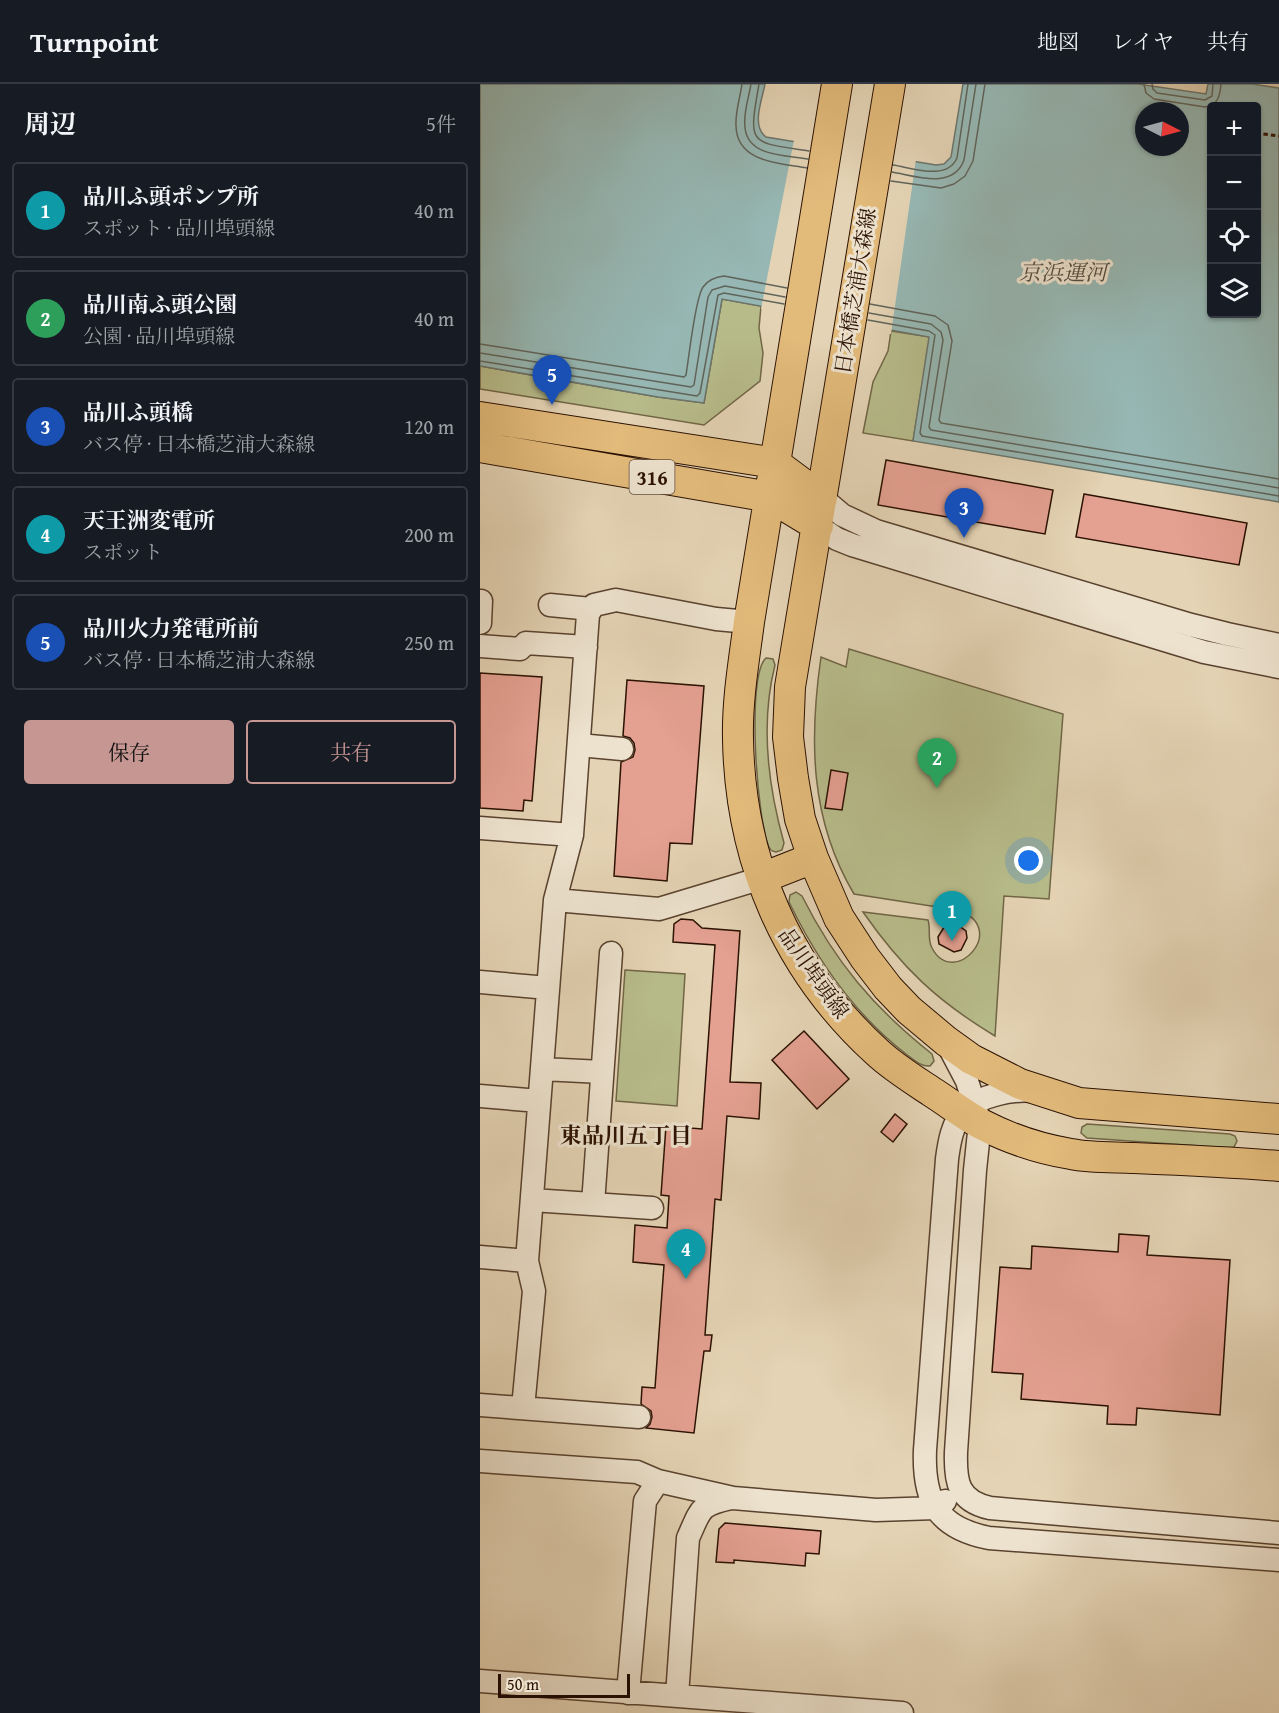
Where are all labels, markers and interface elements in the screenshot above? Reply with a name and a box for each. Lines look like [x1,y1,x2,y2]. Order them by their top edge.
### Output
text: Turnpoint [30,21,159,62]
text: 地図 [1037,26,1079,57]
text: レイヤ [1112,26,1174,57]
text: 共有 [1207,26,1249,57]
north arrow [1135,102,1189,156]
map controls [1207,102,1261,318]
button: + [1207,102,1261,156]
text: 周辺 [24,104,76,143]
text: 5件 [426,109,456,138]
button: − [1207,156,1261,210]
text: 品川ふ頭ポンプ所 [83,180,259,212]
text: 1 [40,196,51,225]
text: 40 m [414,196,454,225]
street label: 日本橋芝浦大森線 [827,206,883,376]
button: locate [1207,210,1261,264]
text: スポット · 品川埠頭線 [83,213,275,242]
water label: 京浜運河 [1019,256,1111,288]
button: layers [1207,264,1261,318]
text: 品川南ふ頭公園 [83,288,237,320]
text: 2 [40,304,51,333]
text: 40 m [414,304,454,333]
text: 公園 · 品川埠頭線 [83,321,235,350]
pin: 5 [532,356,572,405]
text: 品川ふ頭橋 [83,396,193,428]
text: 3 [40,412,51,441]
text: 120 m [404,412,454,441]
text: バス停 · 日本橋芝浦大森線 [83,429,315,458]
road number: 316 [630,460,675,494]
pin: 3 [944,488,984,538]
text: 天王洲変電所 [83,504,215,536]
text: 4 [40,520,51,549]
text: 200 m [404,520,454,549]
text: スポット [83,537,163,566]
text: 品川火力発電所前 [83,612,259,644]
text: 5 [40,628,51,657]
text: 250 m [404,628,454,657]
text: バス停 · 日本橋芝浦大森線 [83,645,315,674]
button: 保存 [24,720,234,784]
button: 共有 [246,720,456,784]
pin: 2 [918,738,956,788]
your location [1014,846,1043,875]
pin: 1 [932,892,972,941]
street label: 品川埠頭線 [771,921,857,1025]
district label: 東品川五丁目 [560,1119,692,1151]
pin: 4 [666,1230,706,1279]
scale bar [498,1671,630,1698]
text: 50 m [507,1672,539,1696]

